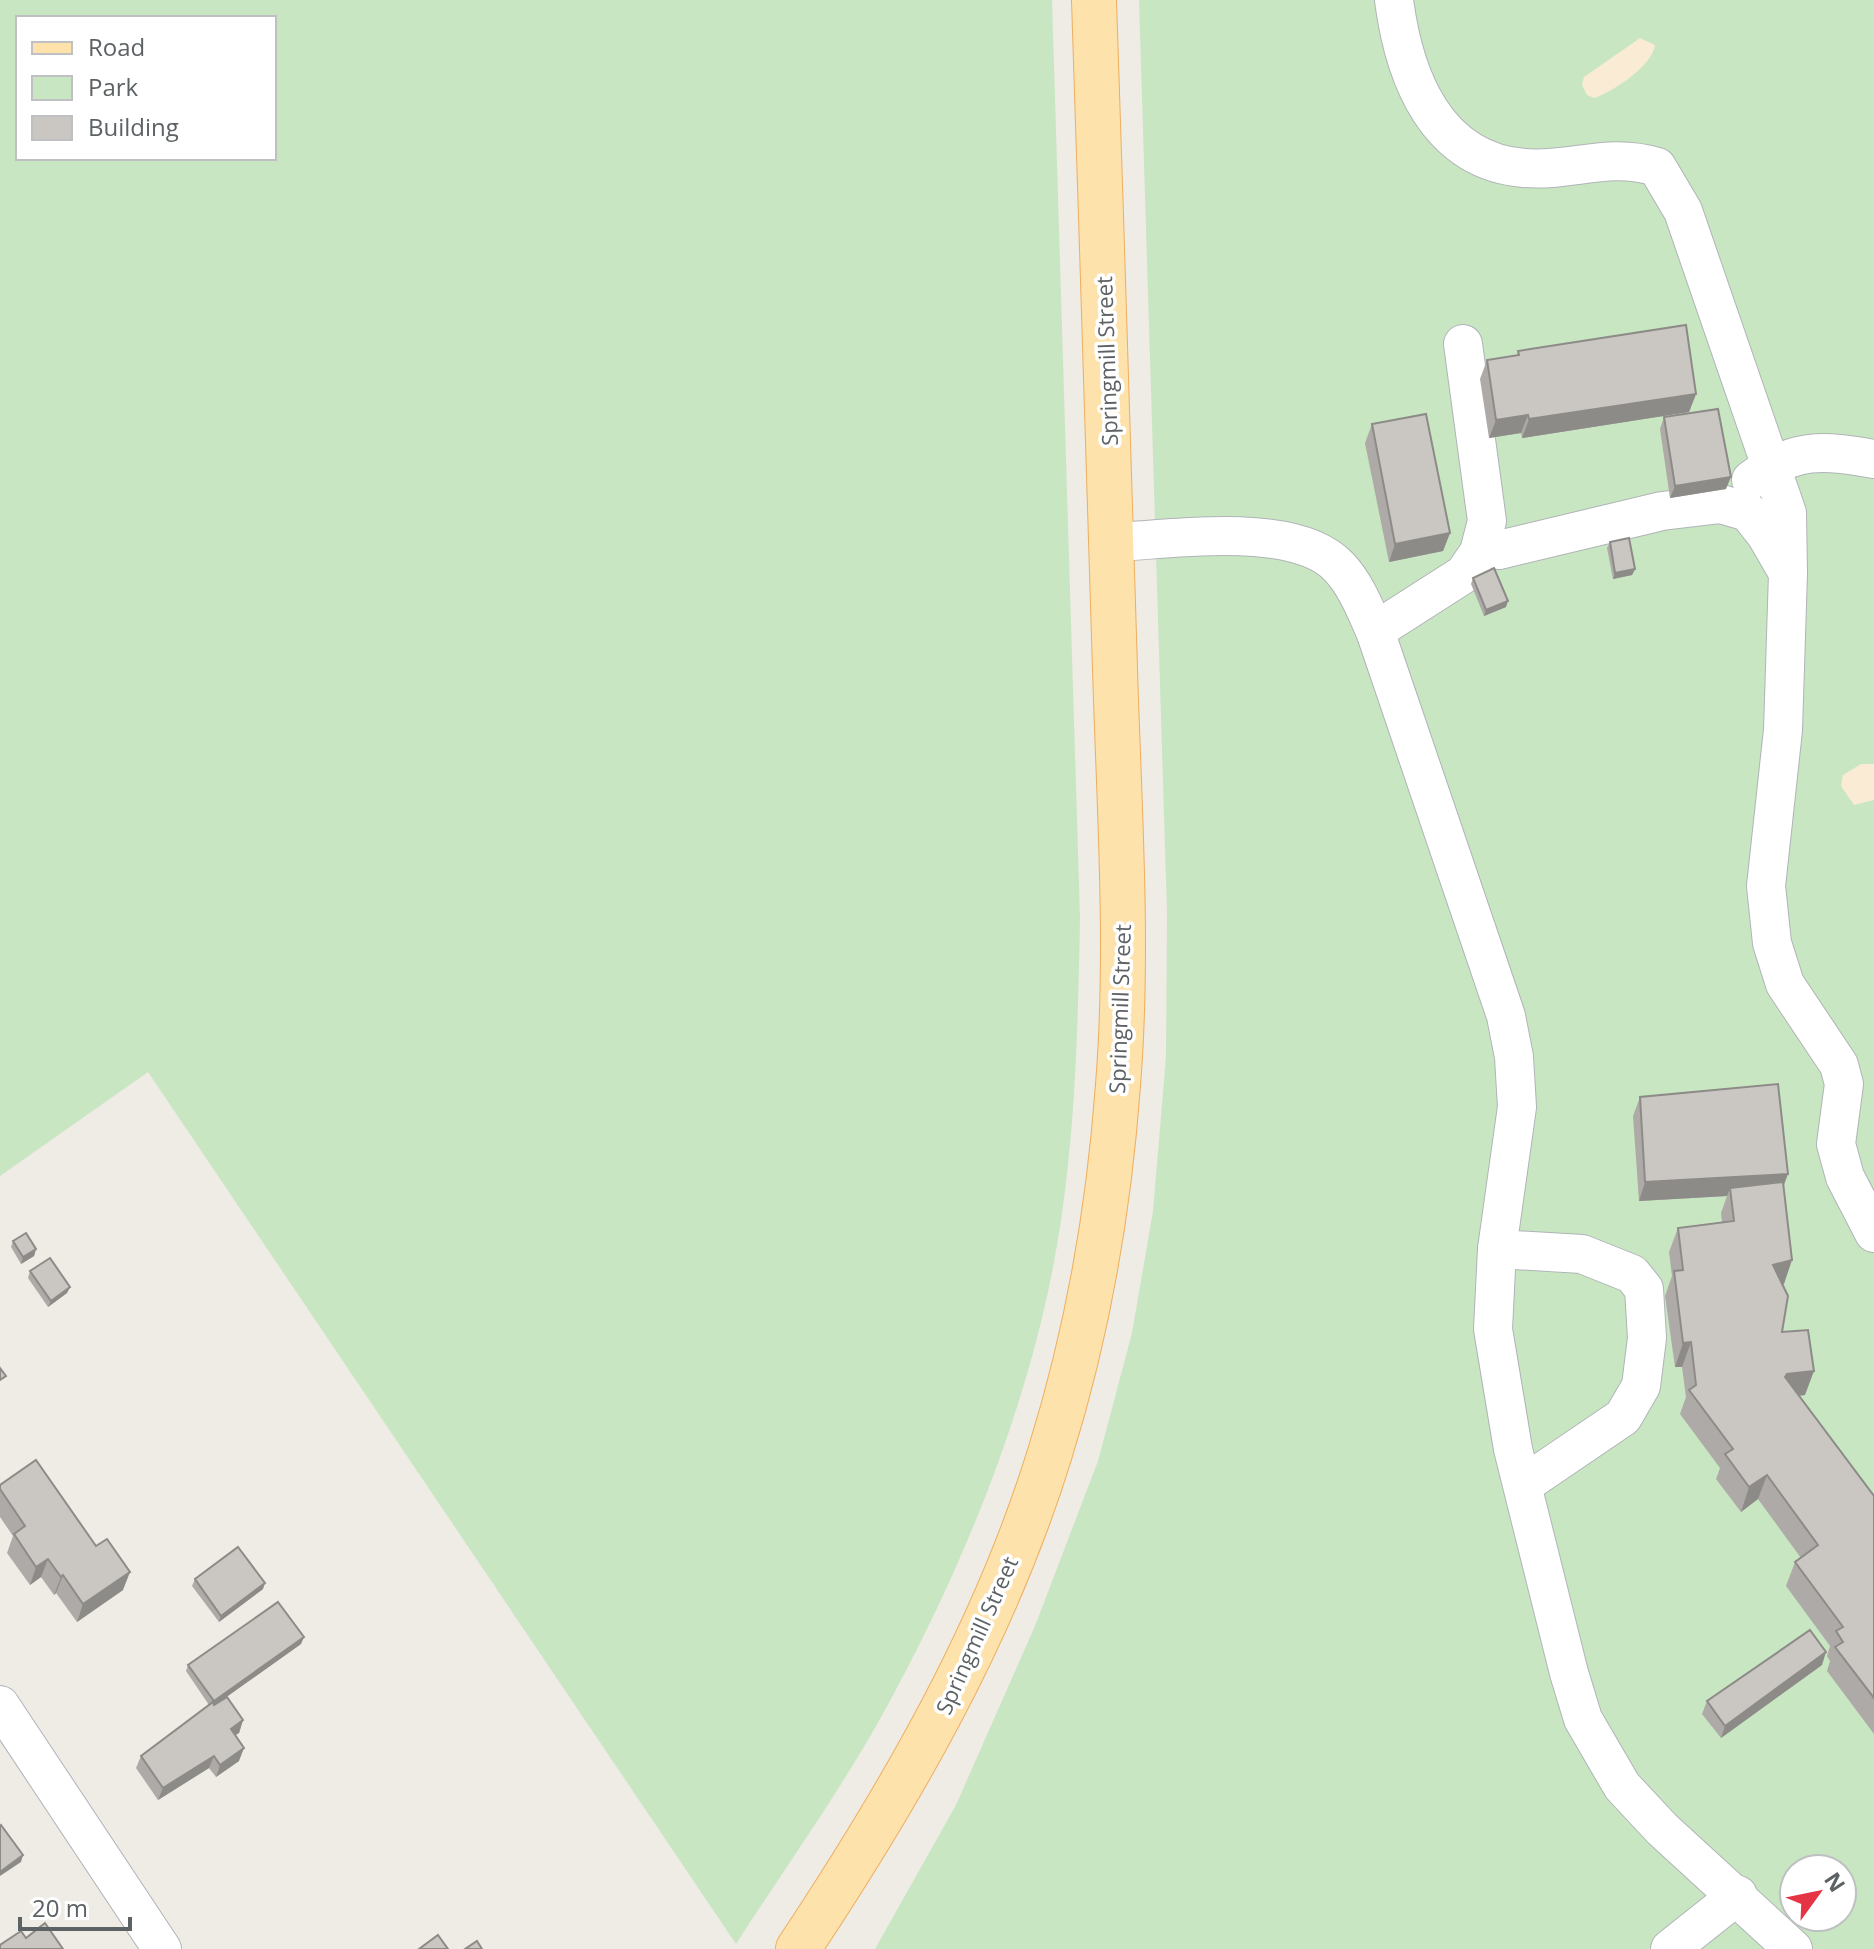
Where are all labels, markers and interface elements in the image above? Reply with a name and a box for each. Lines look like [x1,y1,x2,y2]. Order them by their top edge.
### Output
legend [16,16,276,160]
text: Road [88,30,145,63]
text: Park [88,70,139,103]
text: Building [88,110,179,143]
street label: Springmill Street [1088,276,1124,446]
street label: Springmill Street [1101,924,1137,1094]
street label: Springmill Street [928,1551,1024,1719]
north arrow [1778,1853,1858,1933]
text: N [1818,1866,1853,1897]
scale bar [20,1881,130,1931]
text: 20 m [32,1891,88,1924]

